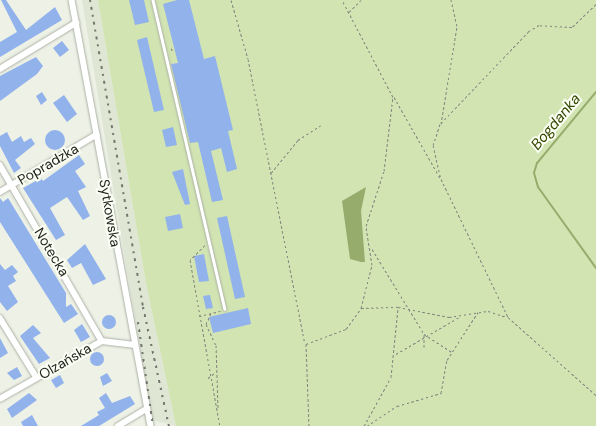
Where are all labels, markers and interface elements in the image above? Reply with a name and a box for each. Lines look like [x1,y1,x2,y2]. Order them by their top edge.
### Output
water label: Bogdanka [527,90,585,154]
street label: Popradzka [15,140,81,188]
street label: Sytkowska [96,178,124,248]
street label: Notecka [31,225,73,279]
street label: Olzańska [36,339,94,383]

